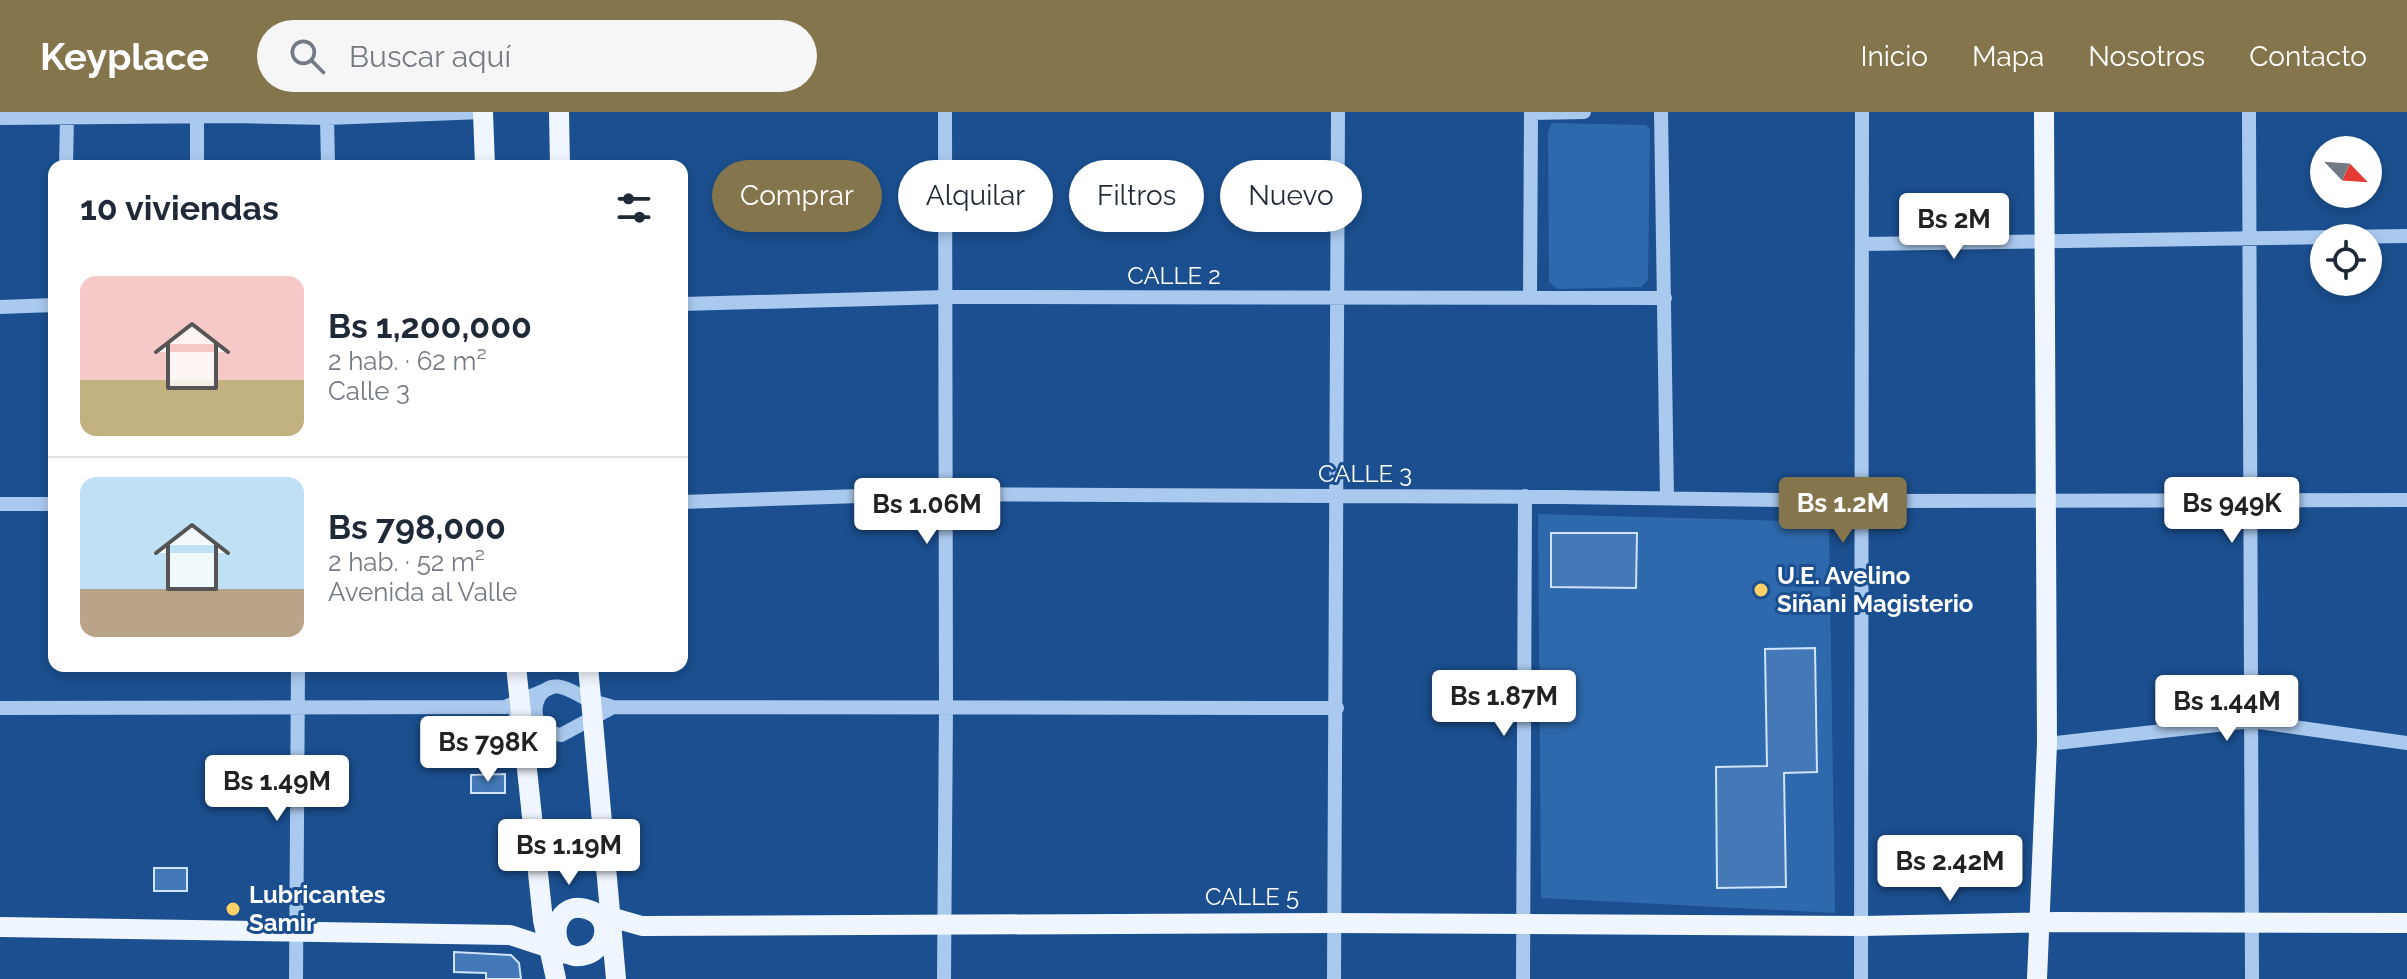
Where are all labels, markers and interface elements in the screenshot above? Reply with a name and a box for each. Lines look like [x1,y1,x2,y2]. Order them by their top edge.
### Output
search box [257,20,817,92]
text: Keyplace [40,34,209,79]
icon: search [285,34,329,78]
text: Buscar aquí [349,39,511,74]
text: Inicio [1860,40,1928,73]
text: Mapa [1972,40,2044,73]
text: Nosotros [2088,40,2205,73]
text: Contacto [2249,40,2367,73]
north arrow [2310,136,2382,208]
map controls [2310,136,2382,296]
chip: Comprar [712,160,882,232]
chip: Alquilar [898,160,1053,232]
chip: Filtros [1069,160,1204,232]
chip: Nuevo [1220,160,1362,232]
icon: filters [612,186,656,230]
text: 10 viviendas [80,188,279,228]
pin: Bs 2M [1898,193,2010,261]
text: Bs 2M [1917,204,1991,234]
button: locate [2310,224,2382,296]
street label: CALLE 2 [1127,261,1221,290]
text: Bs 1,200,000 [328,306,532,346]
icon: home [144,308,240,404]
text: 2 hab. · 62 m² [328,346,486,376]
text: Calle 3 [328,376,410,406]
street label: CALLE 3 [1318,459,1412,488]
pin: Bs 1.2M [1769,477,1917,545]
pin: Bs 949K [2158,477,2306,545]
pin: Bs 1.06M [844,478,1010,546]
text: Bs 1.2M [1797,488,1889,518]
text: Bs 949K [2182,488,2282,518]
text: Bs 1.06M [872,489,982,519]
text: Bs 798,000 [328,507,506,547]
icon: home [144,509,240,605]
text: 2 hab. · 52 m² [328,547,485,577]
place label: U.E. Avelino Siñani Magisterio [1777,561,1973,618]
text: Avenida al Valle [328,577,517,607]
marker: U.E. Avelino Siñani Magisterio [1752,581,1770,599]
pin: Bs 1.87M [1421,670,1587,738]
pin: Bs 1.44M [2144,675,2310,743]
text: Bs 1.87M [1450,681,1558,711]
text: Bs 1.44M [2173,686,2281,716]
pin: Bs 798K [414,716,562,784]
text: Bs 798K [438,727,538,757]
pin: Bs 1.49M [194,755,360,823]
text: Bs 1.49M [223,766,331,796]
pin: Bs 1.19M [486,819,652,887]
text: Bs 1.19M [516,830,622,860]
pin: Bs 2.42M [1867,835,2033,903]
text: Bs 2.42M [1895,846,2005,876]
place label: Lubricantes Samir [249,880,386,937]
street label: CALLE 5 [1205,882,1299,911]
marker: Lubricantes Samir [224,900,242,918]

